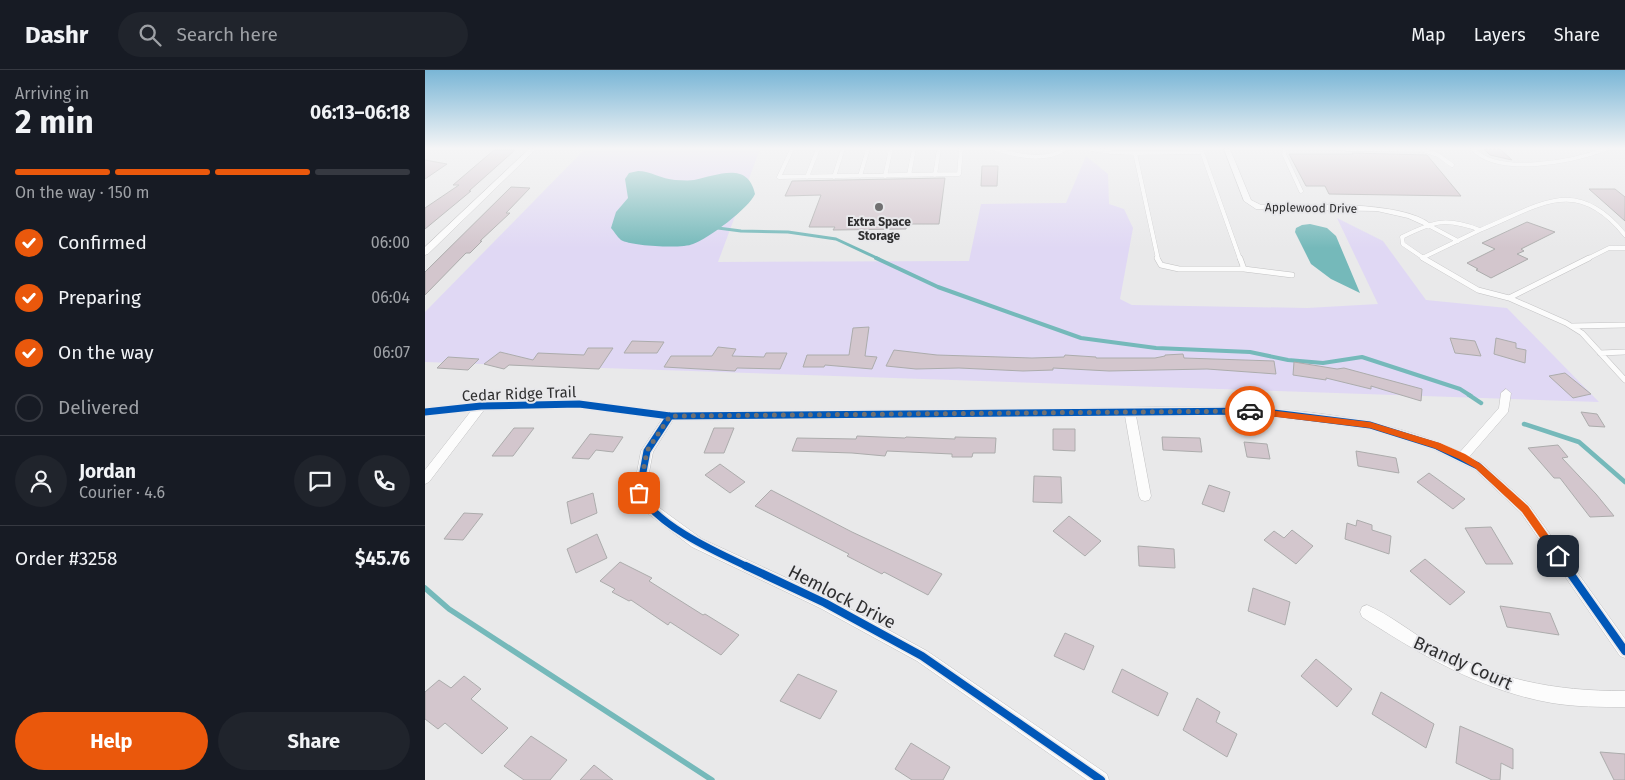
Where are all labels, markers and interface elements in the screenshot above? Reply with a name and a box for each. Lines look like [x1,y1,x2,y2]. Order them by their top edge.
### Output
search box [118,12,468,57]
text: Dashr [25,21,88,49]
icon: search [136,21,164,49]
text: Search here [176,23,278,46]
text: Map [1411,24,1446,46]
text: Layers [1474,24,1526,46]
text: Share [1554,24,1600,46]
text: Arriving in [15,84,89,103]
text: 06:13–06:18 [310,101,410,124]
text: 2 min [15,103,94,141]
text: On the way · 150 m [15,183,150,202]
street label: Applewood Drive [1265,200,1357,216]
marker: Extra Space Storage [873,201,885,213]
place label: Extra Space Storage [847,215,911,243]
icon: check [15,229,43,257]
text: Confirmed [58,231,147,254]
text: 06:00 [371,233,410,252]
icon: check [15,284,43,312]
text: Preparing [58,286,141,309]
text: 06:04 [371,288,410,307]
icon: check [15,339,43,367]
text: On the way [58,341,154,364]
text: 06:07 [373,343,410,362]
street label: Cedar Ridge Trail [461,383,577,405]
courier [1225,386,1275,436]
text: Delivered [58,396,140,419]
icon: car [1236,397,1264,425]
button: person [15,455,67,507]
button: chat [294,455,346,507]
button: phone [358,455,410,507]
text: Jordan [79,460,136,483]
pin [618,472,660,514]
icon: bag [625,479,653,507]
text: Courier · 4.6 [79,483,165,502]
pin [1537,535,1579,577]
icon: home [1544,542,1572,570]
text: Order #3258 [15,547,117,570]
text: $45.76 [355,547,410,570]
street label: Hemlock Drive [784,560,900,634]
street label: Brandy Court [1410,631,1516,695]
button: Help [15,712,208,770]
button: Share [218,712,410,770]

